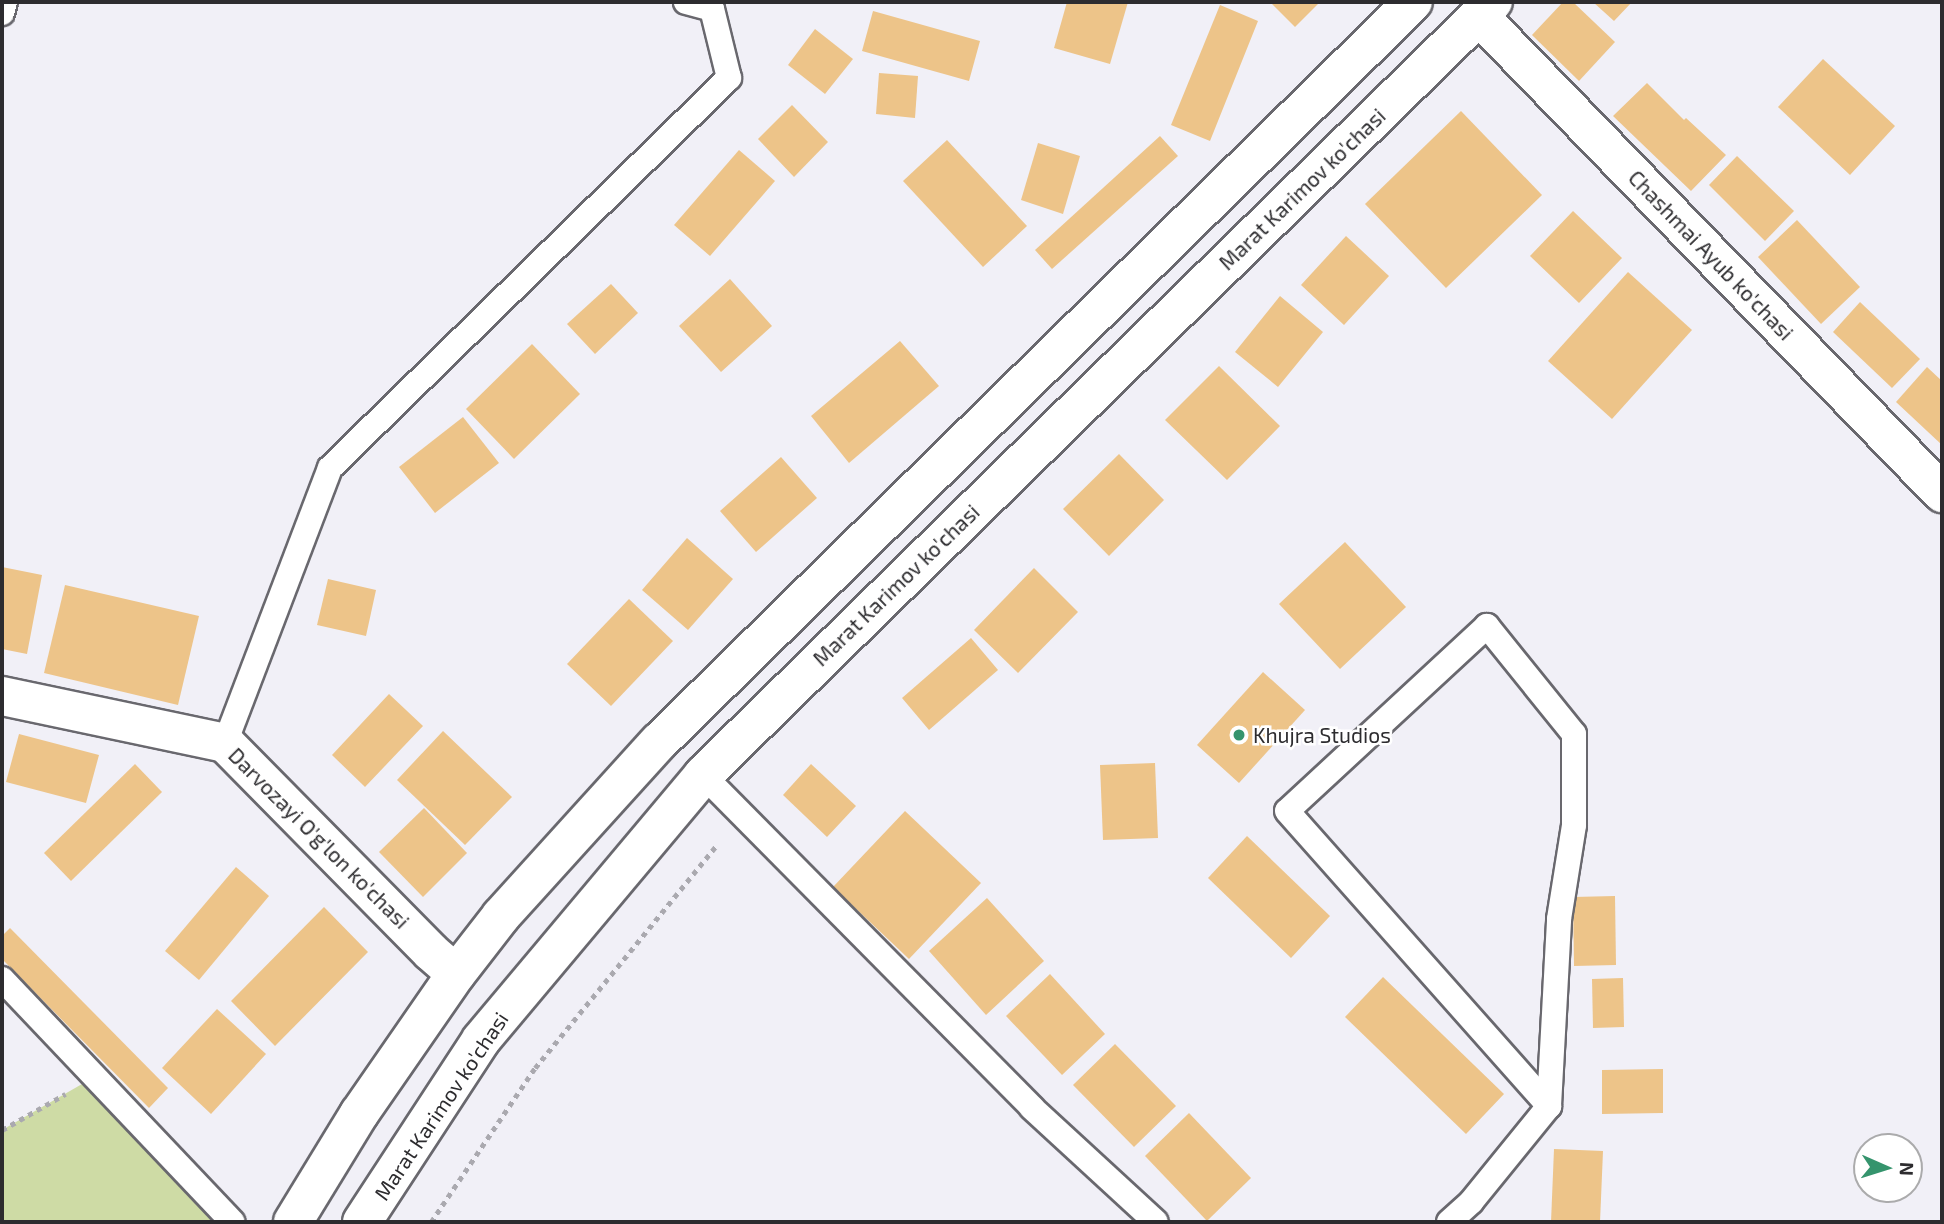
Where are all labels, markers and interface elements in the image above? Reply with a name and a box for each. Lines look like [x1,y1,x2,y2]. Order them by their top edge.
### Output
street label: Marat Karimov ko'chasi [1213,103,1391,275]
street label: Chashmai Ayub ko'chasi [1623,165,1799,345]
street label: Marat Karimov ko'chasi [807,499,985,671]
place label: Khujra Studios [1253,722,1391,748]
marker: Khujra Studios [1231,727,1247,743]
street label: Darvozayi O'g'lon ko'chasi [223,742,415,934]
street label: Marat Karimov ko'chasi [368,1007,514,1205]
north arrow [1853,1133,1923,1203]
text: N [1896,1162,1919,1176]

